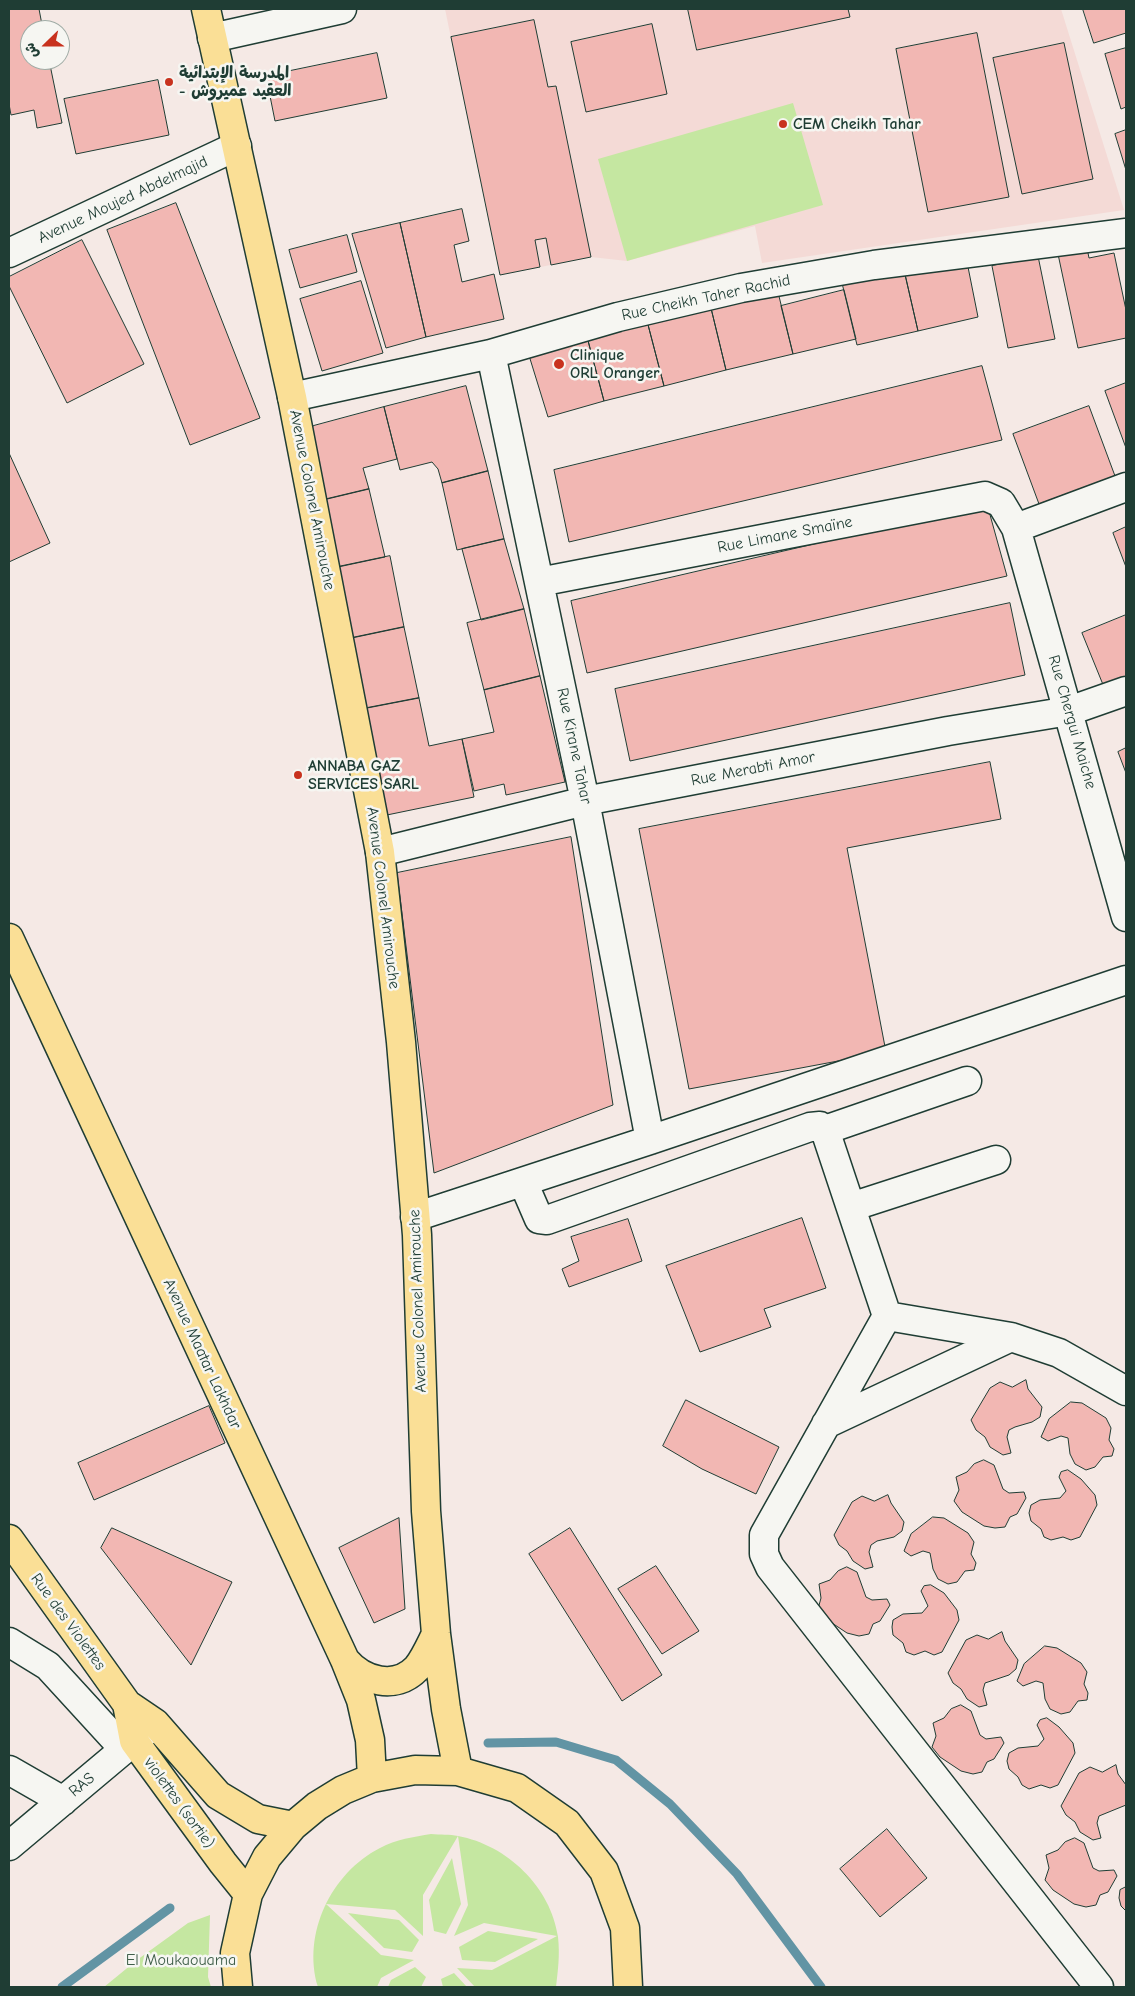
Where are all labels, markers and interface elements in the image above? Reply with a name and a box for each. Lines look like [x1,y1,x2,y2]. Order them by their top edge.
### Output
north arrow [20,20,70,70]
text: ش [21,40,42,61]
place label: المدرسة الإبتدائية - العقيد عميروش [179,63,291,101]
marker: المدرسة الإبتدائية - العقيد عميروش [163,76,175,88]
place label: CEM Cheikh Tahar [793,114,921,134]
marker: CEM Cheikh Tahar [777,118,789,130]
street label: Avenue Moujed Abdelmajid [35,152,211,248]
street label: Rue Cheikh Taher Rachid [620,271,792,325]
place label: Clinique ORL Oranger [570,345,660,383]
marker: Clinique ORL Oranger [552,357,566,371]
street label: Avenue Colonel Amirouche [285,408,339,592]
street label: Rue Limane Smaïne [716,512,854,558]
street label: Rue Chergui Maiche [1044,653,1100,791]
street label: Rue Kirane Tahar [552,686,596,806]
street label: Rue Merabti Amor [689,748,817,790]
place label: ANNABA GAZ SERVICES SARL [308,756,419,794]
marker: ANNABA GAZ SERVICES SARL [292,769,304,781]
street label: Avenue Colonel Amirouche [362,806,404,990]
street label: Avenue Colonel Amirouche [405,1209,431,1393]
street label: Avenue Maatar Lakhdar [159,1276,245,1432]
street label: Rue des Violettes [26,1570,110,1674]
street label: violettes (sortie) [140,1754,218,1852]
street label: RAS [65,1769,99,1801]
park label: El Moukaouama [126,1950,236,1970]

